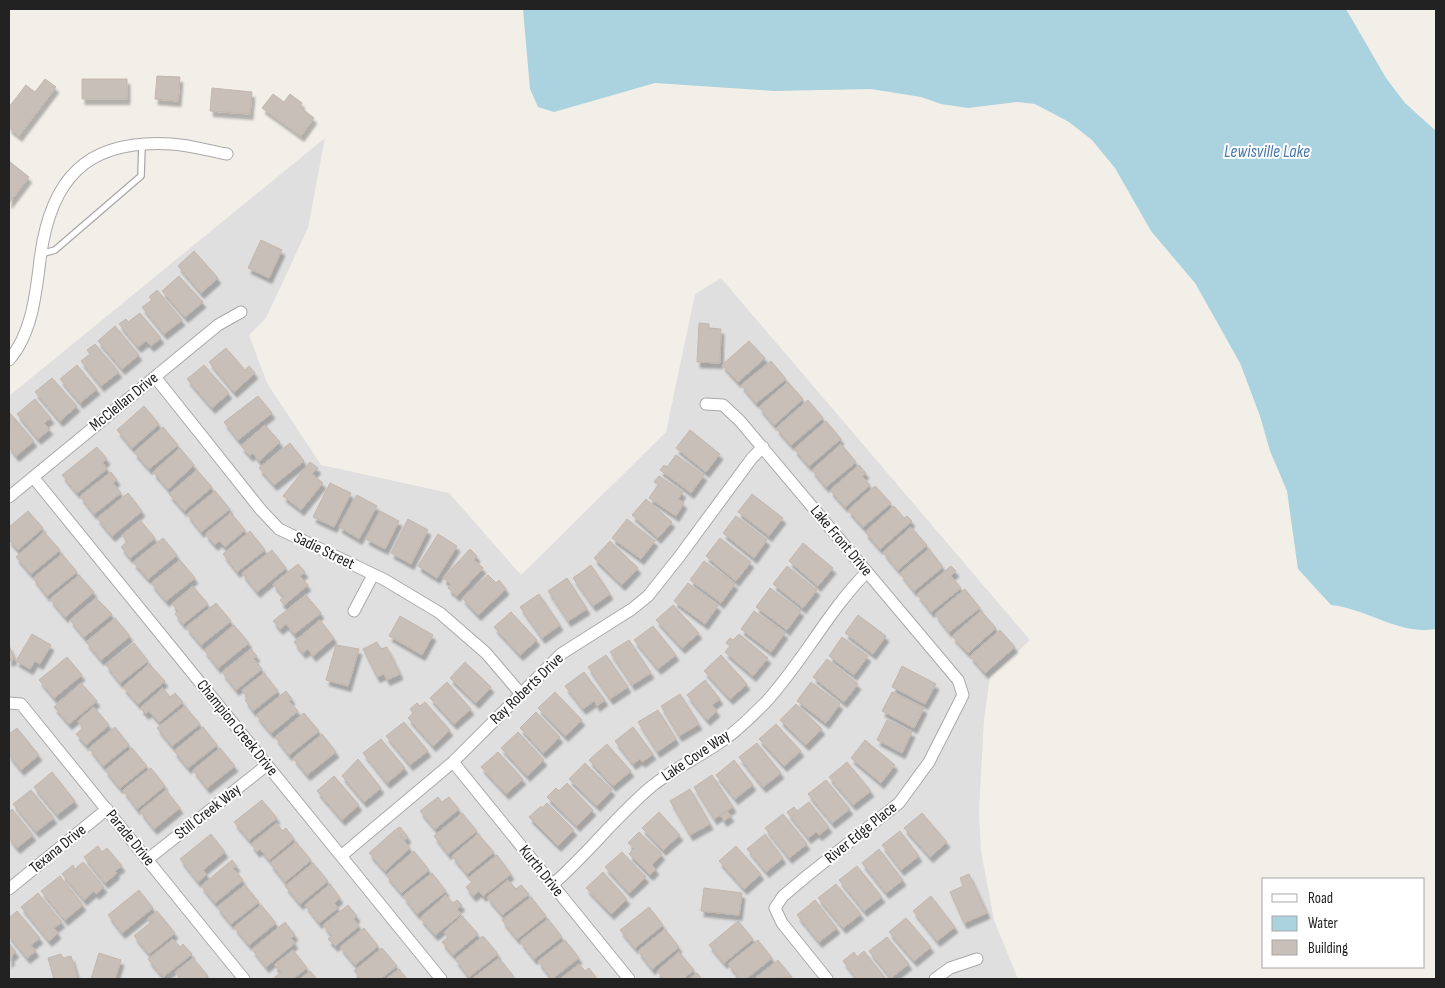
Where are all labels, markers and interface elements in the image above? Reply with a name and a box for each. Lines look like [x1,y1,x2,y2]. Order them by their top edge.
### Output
water label: Lewisville Lake [1224,141,1310,162]
street label: McClellan Drive [86,369,162,435]
street label: Lake Front Drive [806,502,876,580]
street label: Sadie Street [290,528,358,574]
street label: Ray Roberts Drive [486,649,568,729]
street label: Champion Creek Drive [192,676,282,780]
street label: Lake Cove Way [658,726,734,786]
street label: Still Creek Way [171,780,245,844]
street label: River Edge Place [821,798,901,868]
street label: Parade Drive [102,806,158,870]
street label: Texana Drive [26,820,90,878]
street label: Kurth Drive [515,841,567,901]
legend [1262,878,1425,968]
text: Road [1308,889,1333,908]
text: Water [1308,914,1339,933]
text: Building [1308,939,1348,958]

